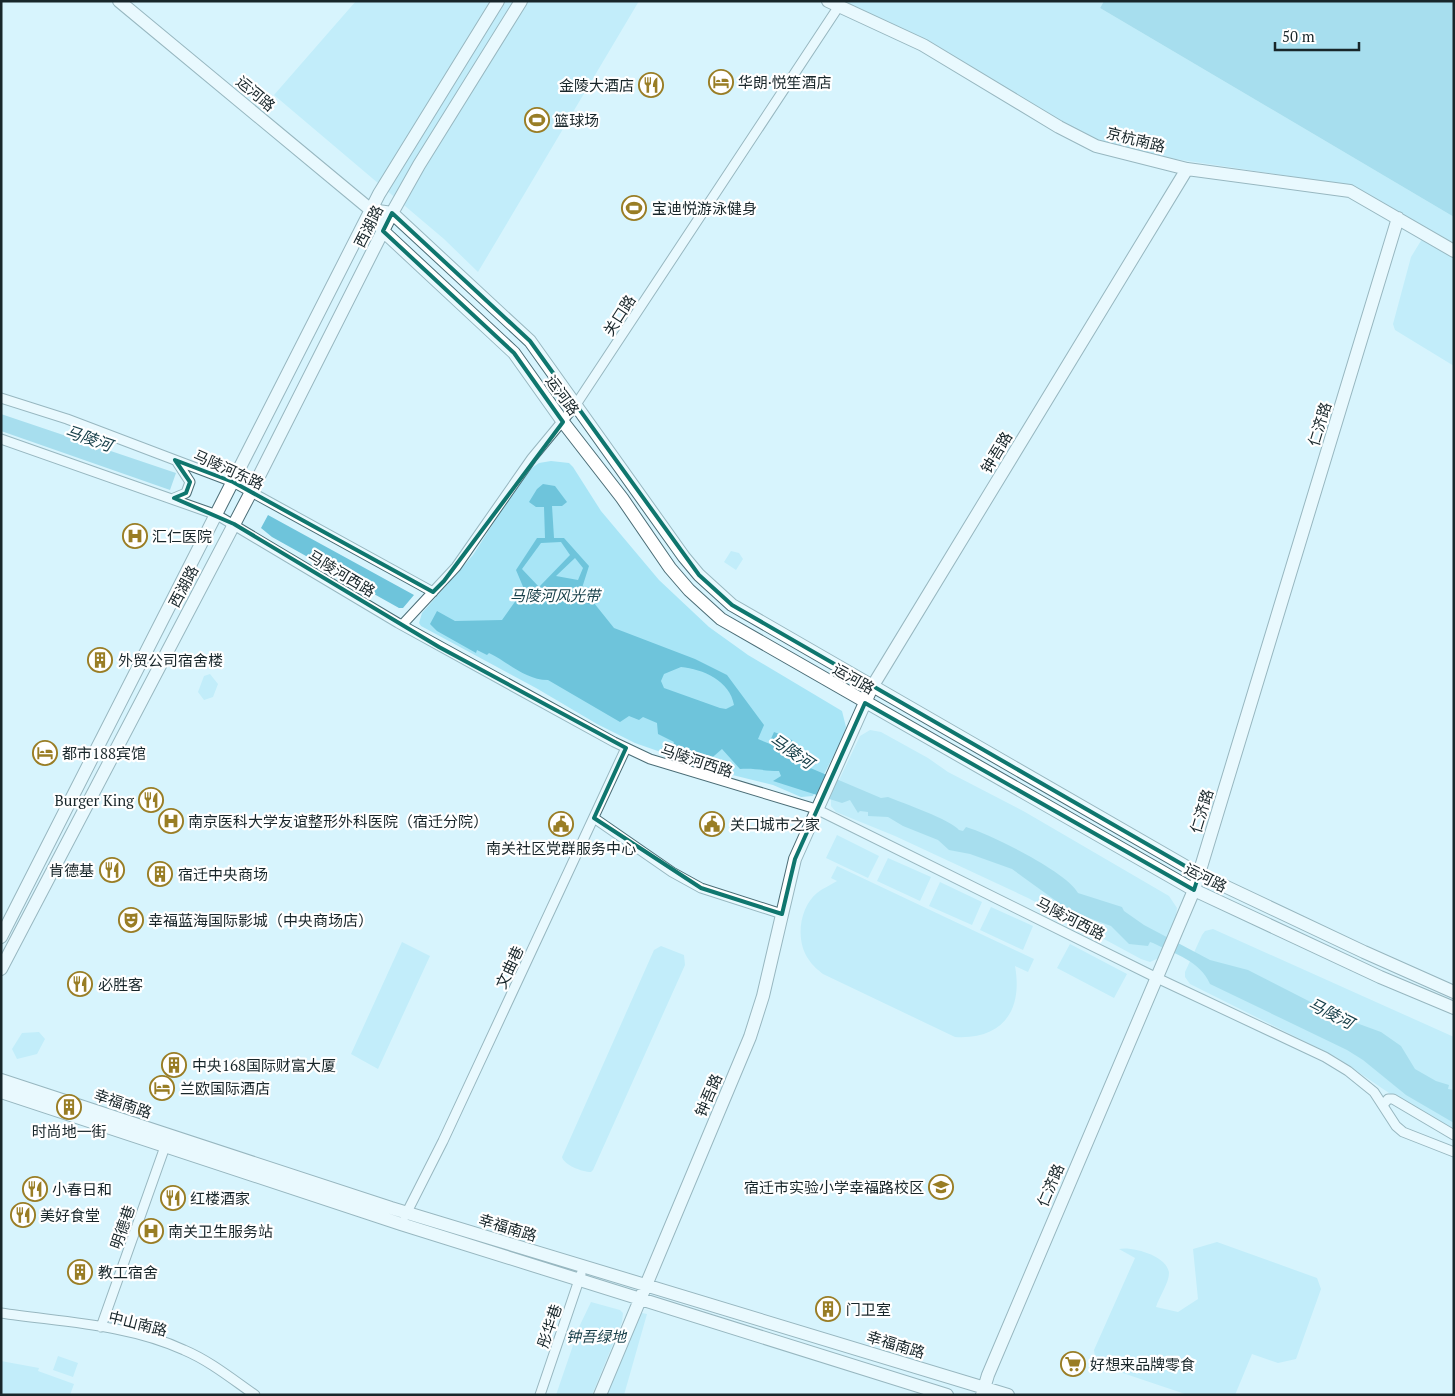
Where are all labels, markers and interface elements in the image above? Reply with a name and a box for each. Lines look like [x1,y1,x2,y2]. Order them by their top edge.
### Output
scale bar [1275,20,1359,52]
text: 50 m [1282,26,1315,46]
hotel icon: 华朗·悦笙酒店 [708,69,734,95]
street label: 运河路 [232,71,280,115]
restaurant icon: 金陵大酒店 [638,72,664,98]
place label: 华朗·悦笙酒店 [738,72,832,92]
place label: 金陵大酒店 [559,75,634,95]
sports icon: 篮球场 [524,107,550,133]
place label: 篮球场 [554,110,599,130]
street label: 京杭南路 [1104,122,1168,156]
sports icon: 宝迪悦游泳健身 [621,195,647,221]
place label: 宝迪悦游泳健身 [652,198,757,218]
street label: 西湖路 [349,201,387,251]
street label: 关口路 [598,291,640,339]
street label: 运河路 [542,371,584,419]
street label: 仁济路 [1303,400,1335,448]
water label: 马陵河 [63,420,118,457]
street label: 钟吾路 [976,428,1016,476]
street label: 马陵河东路 [191,445,267,493]
hospital icon: 汇仁医院 [122,523,148,549]
place label: 汇仁医院 [152,526,212,546]
street label: 马陵河西路 [305,545,379,601]
street label: 西湖路 [164,561,202,611]
park label: 马陵河风光带 [510,585,602,605]
building icon: 外贸公司宿舍楼 [87,647,113,673]
place label: 外贸公司宿舍楼 [118,650,223,670]
street label: 运河路 [830,658,878,698]
water label: 马陵河 [766,728,821,775]
street label: 马陵河西路 [658,739,736,781]
hotel icon: 都市188宾馆 [32,740,58,766]
place label: 都市188宾馆 [62,743,146,763]
restaurant icon: Burger King [138,787,164,813]
street label: 仁济路 [1185,787,1217,835]
place label: Burger King [55,790,135,810]
hospital icon: 南京医科大学友谊整形外科医院（宿迁分院） [158,808,184,834]
place label: 南京医科大学友谊整形外科医院（宿迁分院） [188,811,488,831]
public building icon: 南关社区党群服务中心 [548,811,574,837]
public building icon: 关口城市之家 [699,811,725,837]
place label: 关口城市之家 [730,814,820,834]
place label: 南关社区党群服务中心 [486,838,636,858]
restaurant icon: 肯德基 [99,857,125,883]
street label: 运河路 [1181,858,1231,896]
place label: 肯德基 [49,860,94,880]
building icon: 宿迁中央商场 [147,861,173,887]
place label: 宿迁中央商场 [178,864,268,884]
street label: 马陵河西路 [1033,892,1109,944]
theatre icon: 幸福蓝海国际影城（中央商场店） [118,907,144,933]
place label: 幸福蓝海国际影城（中央商场店） [148,910,373,930]
street label: 文曲巷 [490,942,528,992]
restaurant icon: 必胜客 [67,971,93,997]
place label: 必胜客 [98,974,143,994]
water label: 马陵河 [1305,992,1360,1035]
building icon: 中央168国际财富大厦 [161,1052,187,1078]
place label: 中央168国际财富大厦 [192,1055,336,1075]
street label: 钟吾路 [690,1070,726,1120]
hotel icon: 兰欧国际酒店 [149,1075,175,1101]
place label: 兰欧国际酒店 [180,1078,270,1098]
street label: 幸福南路 [91,1084,155,1122]
building icon: 时尚地一街 [56,1094,82,1120]
place label: 时尚地一街 [31,1121,107,1141]
street label: 仁济路 [1032,1160,1068,1210]
school or university icon: 宿迁市实验小学幸福路校区 [928,1174,954,1200]
restaurant icon: 小春日和 [22,1176,48,1202]
place label: 宿迁市实验小学幸福路校区 [744,1177,924,1197]
place label: 小春日和 [52,1179,112,1199]
restaurant icon: 红楼酒家 [160,1185,186,1211]
place label: 红楼酒家 [190,1188,250,1208]
restaurant icon: 美好食堂 [10,1202,36,1228]
street label: 明德巷 [105,1202,139,1252]
place label: 美好食堂 [40,1205,100,1225]
street label: 幸福南路 [476,1209,540,1245]
hospital icon: 南关卫生服务站 [138,1218,164,1244]
place label: 南关卫生服务站 [168,1221,273,1241]
building icon: 教工宿舍 [67,1259,93,1285]
place label: 教工宿舍 [98,1262,158,1282]
building icon: 门卫室 [815,1296,841,1322]
place label: 门卫室 [846,1299,891,1319]
street label: 彤华巷 [532,1301,566,1351]
street label: 中山南路 [106,1306,170,1340]
park label: 钟吾绿地 [566,1326,628,1346]
street label: 幸福南路 [864,1326,928,1362]
supermarket icon: 好想来品牌零食 [1060,1351,1086,1377]
place label: 好想来品牌零食 [1090,1354,1195,1374]

